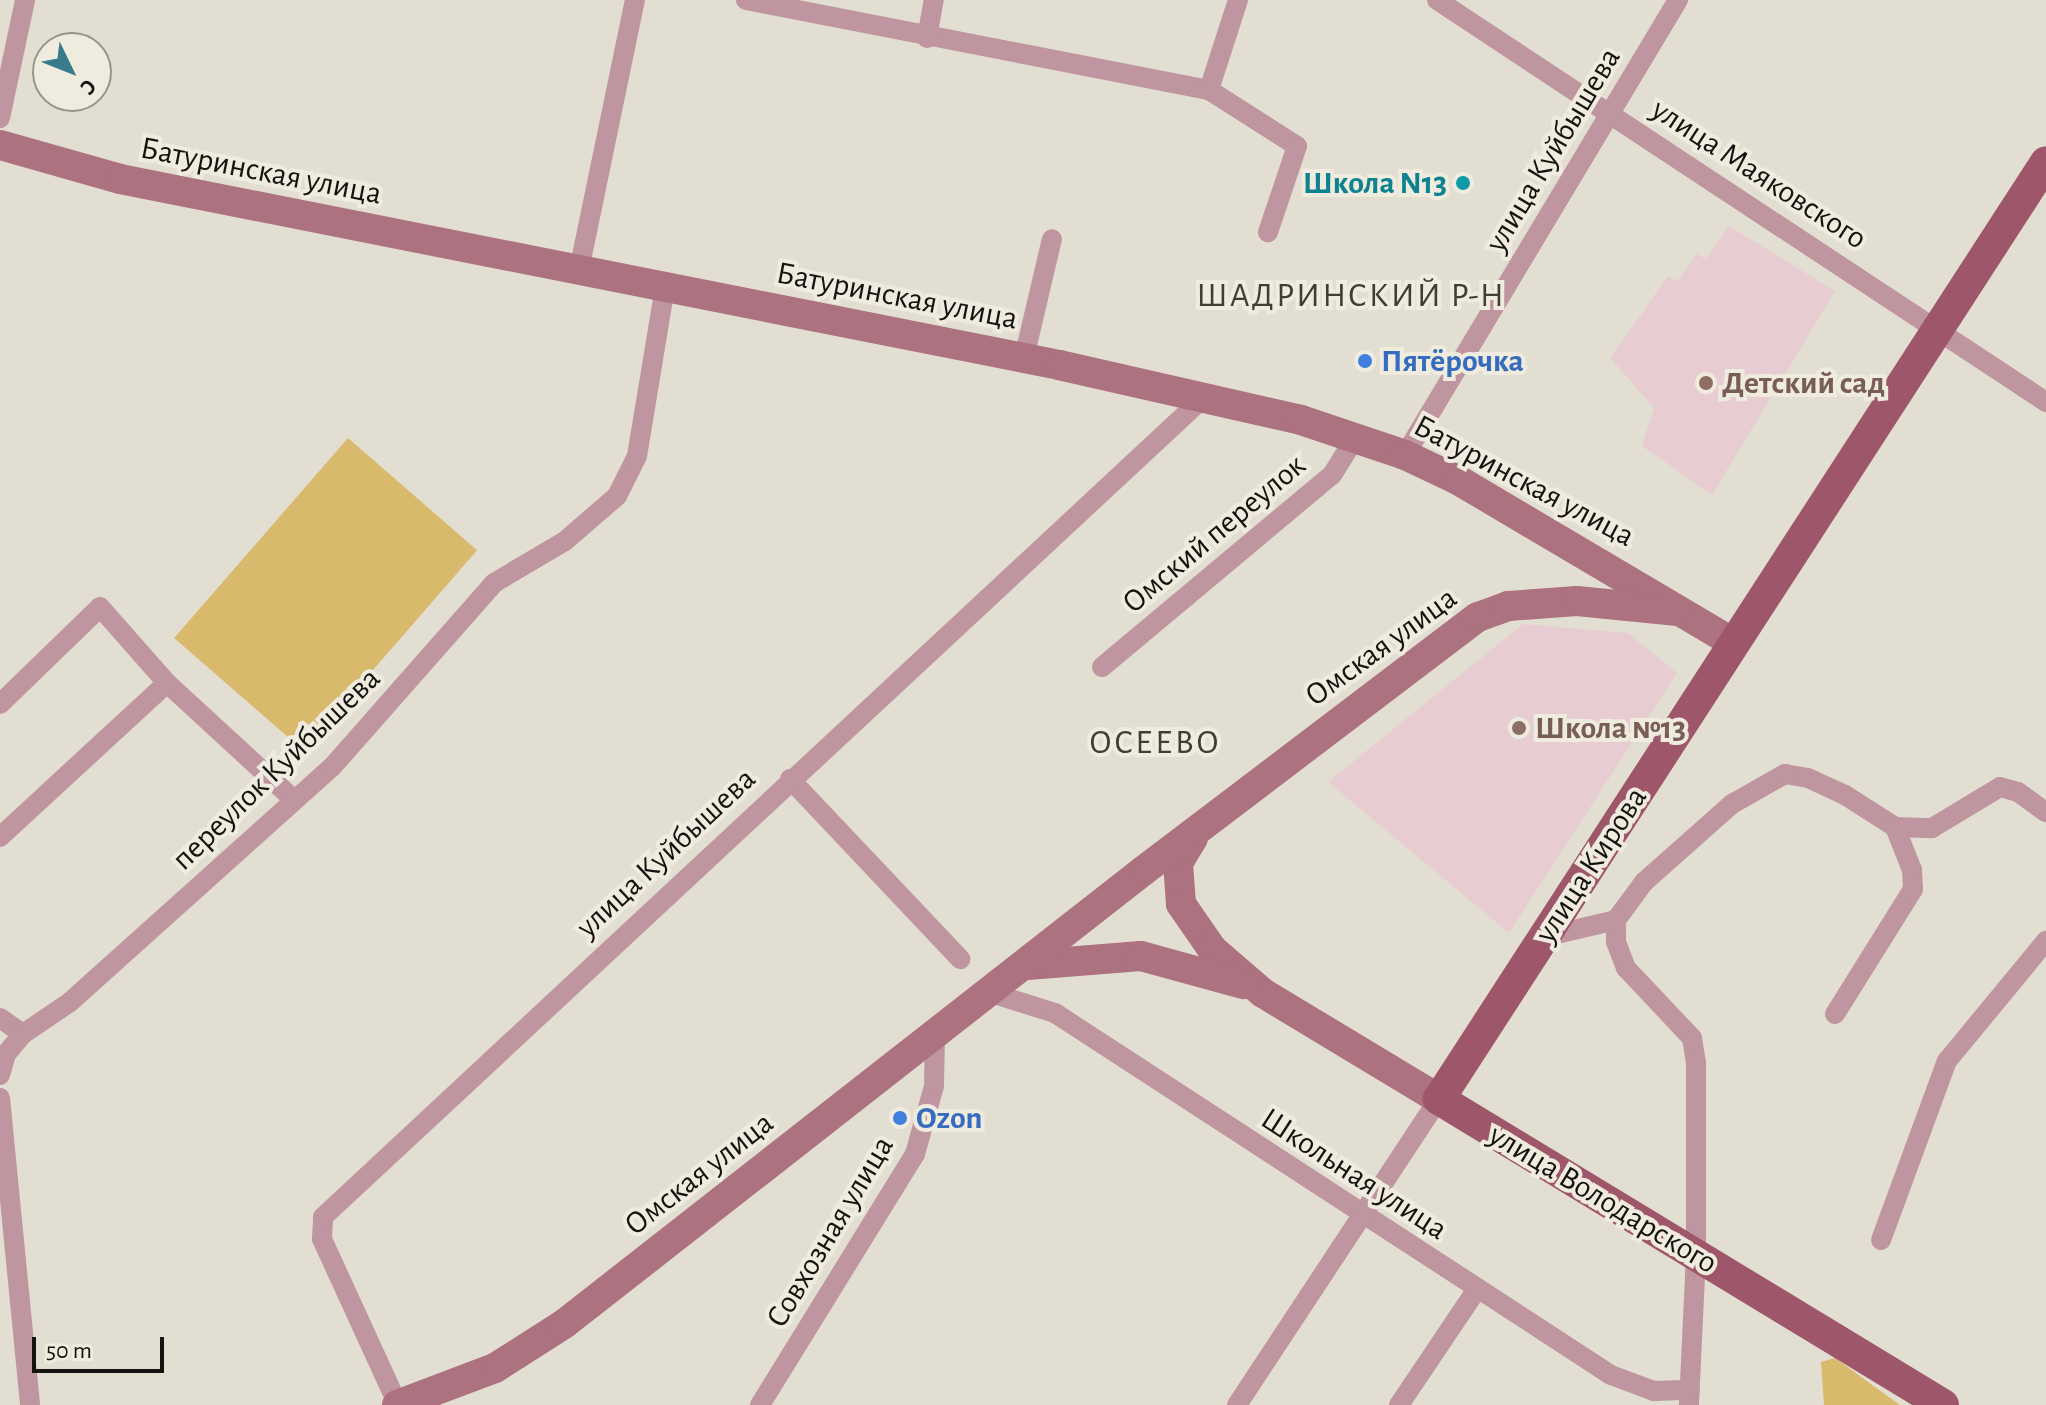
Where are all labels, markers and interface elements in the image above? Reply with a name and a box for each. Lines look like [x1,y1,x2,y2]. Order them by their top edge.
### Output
north arrow [32,32,112,112]
street label: улица Куйбышева [1477,41,1629,259]
text: С [76,75,100,99]
street label: улица Маяковского [1644,90,1874,258]
street label: Батуринская улица [137,129,385,213]
place label: Школа N13 [1303,164,1447,202]
marker: Школа N13 [1454,174,1472,192]
street label: Батуринская улица [773,254,1021,338]
district label: ШАДРИНСКИЙ Р-Н [1196,277,1506,317]
place label: Пятёрочка [1381,342,1524,380]
marker: Пятёрочка [1356,352,1374,370]
place label: Детский сад [1722,364,1885,402]
marker: Детский сад [1697,374,1715,392]
street label: Батуринская улица [1407,407,1641,555]
street label: Омский переулок [1115,446,1313,622]
street label: Омская улица [1297,579,1465,715]
street label: переулок Куйбышева [164,660,388,878]
place label: Школа №13 [1535,709,1686,747]
marker: Школа №13 [1510,719,1528,737]
district label: ОСЕЕВО [1089,724,1221,764]
street label: улица Куйбышева [568,760,764,946]
street label: улица Кирова [1527,780,1655,950]
place label: Ozon [916,1099,982,1137]
street label: Школьная улица [1254,1099,1454,1249]
street label: Омская улица [617,1104,781,1244]
marker: Ozon [891,1109,909,1127]
street label: улица Володарского [1482,1116,1724,1282]
street label: Совхозная улица [758,1129,902,1335]
scale bar [36,1321,168,1371]
text: 50 m [46,1339,92,1363]

